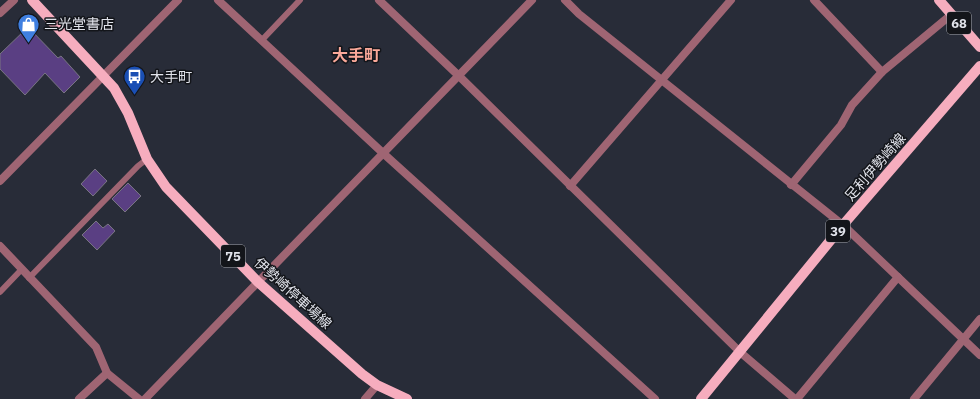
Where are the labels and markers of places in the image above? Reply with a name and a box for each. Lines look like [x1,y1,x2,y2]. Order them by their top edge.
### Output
shop icon: 三光堂書店 [15,11,41,44]
place label: 三光堂書店 [44,15,114,33]
bus stop icon: 大手町 [122,64,148,97]
place label: 大手町 [150,68,192,86]

